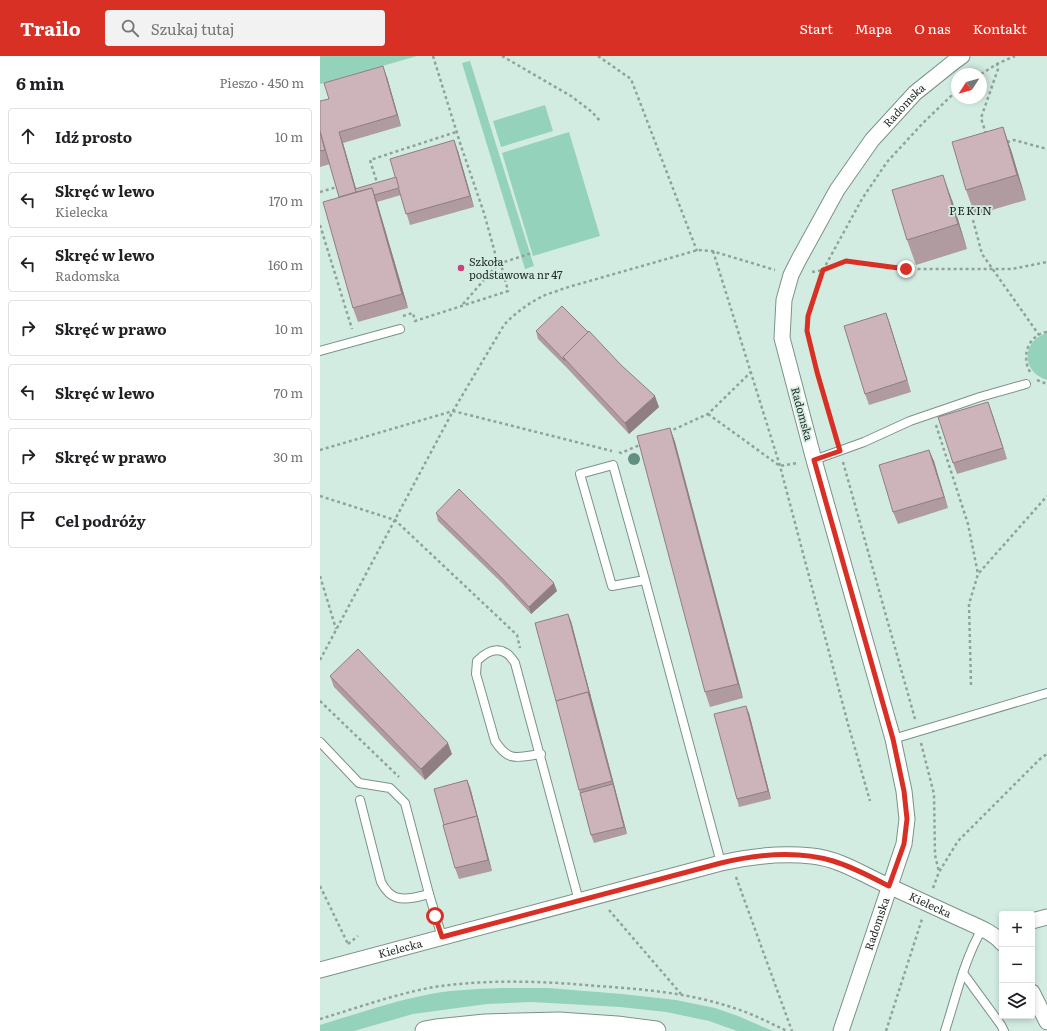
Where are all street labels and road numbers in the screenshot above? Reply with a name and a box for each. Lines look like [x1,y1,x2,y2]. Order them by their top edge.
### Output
street label: Radomska [879,79,928,130]
street label: Radomska [788,385,818,442]
street label: Kielecka [907,887,954,921]
street label: Radomska [860,895,892,952]
street label: Kielecka [376,934,424,961]

